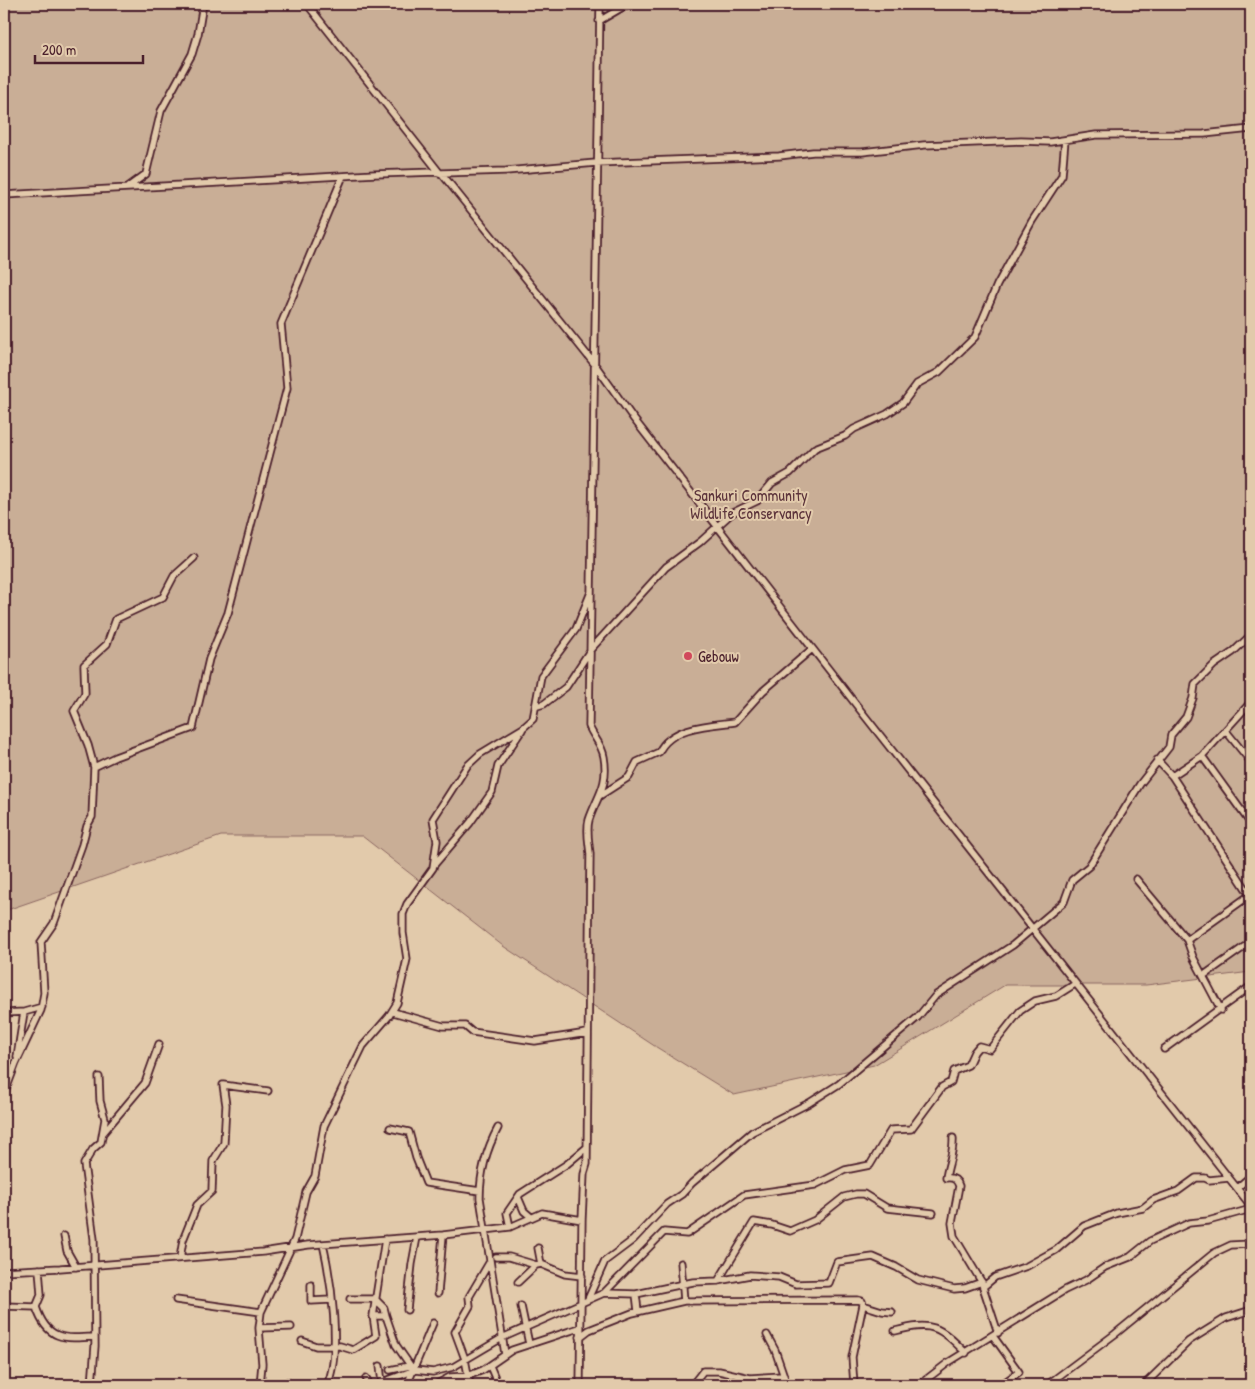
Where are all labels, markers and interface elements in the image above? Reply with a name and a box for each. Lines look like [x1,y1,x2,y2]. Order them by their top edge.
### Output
scale bar [35,32,142,64]
text: 200 m [42,39,76,60]
park label: Sankuri Community Wildlife Conservancy [690,484,812,524]
place label: Gebouw [698,645,739,667]
marker: Gebouw [682,650,694,662]

